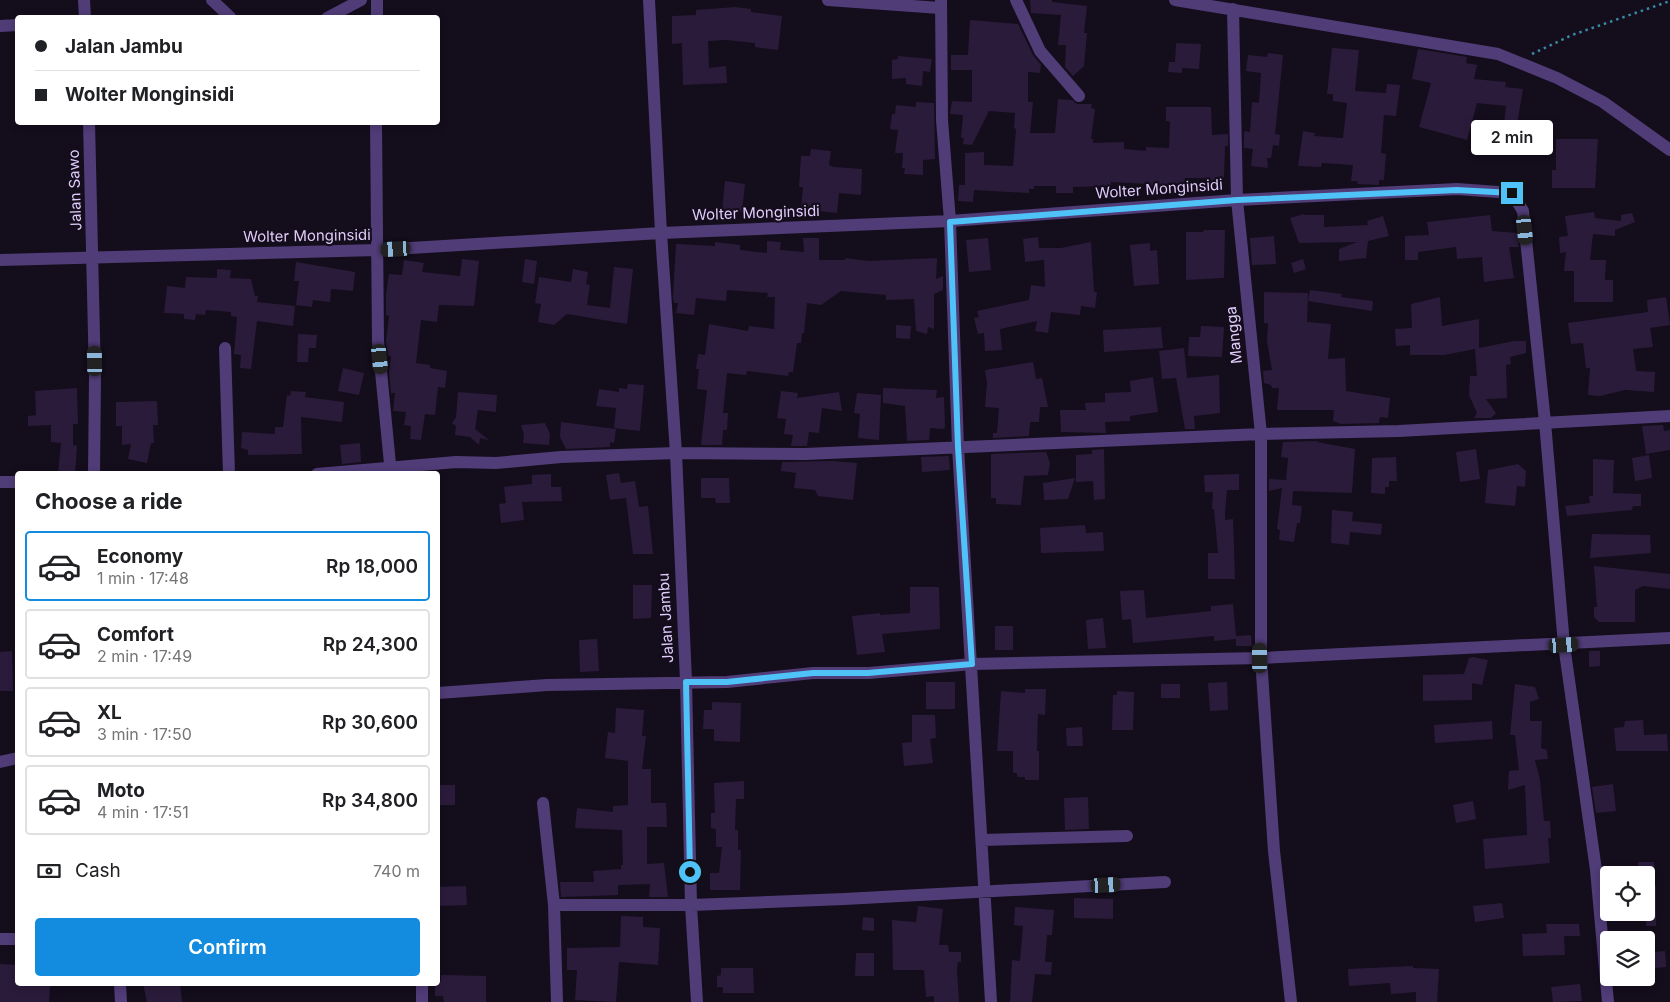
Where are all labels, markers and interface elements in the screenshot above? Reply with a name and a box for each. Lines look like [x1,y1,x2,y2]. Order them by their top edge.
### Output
text: Jalan Jambu [65,35,183,58]
text: Wolter Monginsidi [65,83,234,106]
callout: 2 min [1471,120,1553,156]
text: 2 min [1491,127,1533,147]
street label: Jalan Sawo [64,149,85,231]
street label: Wolter Monginsidi [1095,175,1223,202]
route end [1501,182,1523,204]
street label: Wolter Monginsidi [692,201,820,224]
car [1515,214,1534,246]
street label: Wolter Monginsidi [243,225,371,246]
car [380,241,411,257]
street label: Mangga [1221,305,1246,365]
car [370,343,389,375]
car [87,346,102,376]
text: Choose a ride [35,488,183,514]
icon: car [37,544,82,589]
text: Economy [97,545,183,568]
text: Rp 18,000 [326,555,418,578]
text: 1 min · 17:48 [97,568,189,588]
street label: Jalan Jambu [654,572,677,664]
icon: car [37,622,82,667]
text: Comfort [97,623,174,646]
text: Rp 24,300 [323,633,418,656]
car [1548,636,1579,654]
car [1252,643,1267,673]
text: 2 min · 17:49 [97,646,192,666]
icon: car [37,700,82,745]
text: XL [97,701,122,724]
text: Rp 30,600 [322,711,418,734]
text: 3 min · 17:50 [97,724,192,744]
icon: car [37,778,82,823]
text: Moto [97,779,145,802]
text: Rp 34,800 [322,789,418,812]
text: 4 min · 17:51 [97,802,189,822]
icon: cash [35,857,63,885]
text: Cash [75,859,121,882]
text: 740 m [373,861,420,881]
route start [679,861,701,883]
map controls [1600,866,1655,986]
button: locate [1600,866,1655,921]
car [1090,877,1121,893]
button: Confirm [35,918,420,976]
button: layers [1600,931,1655,986]

